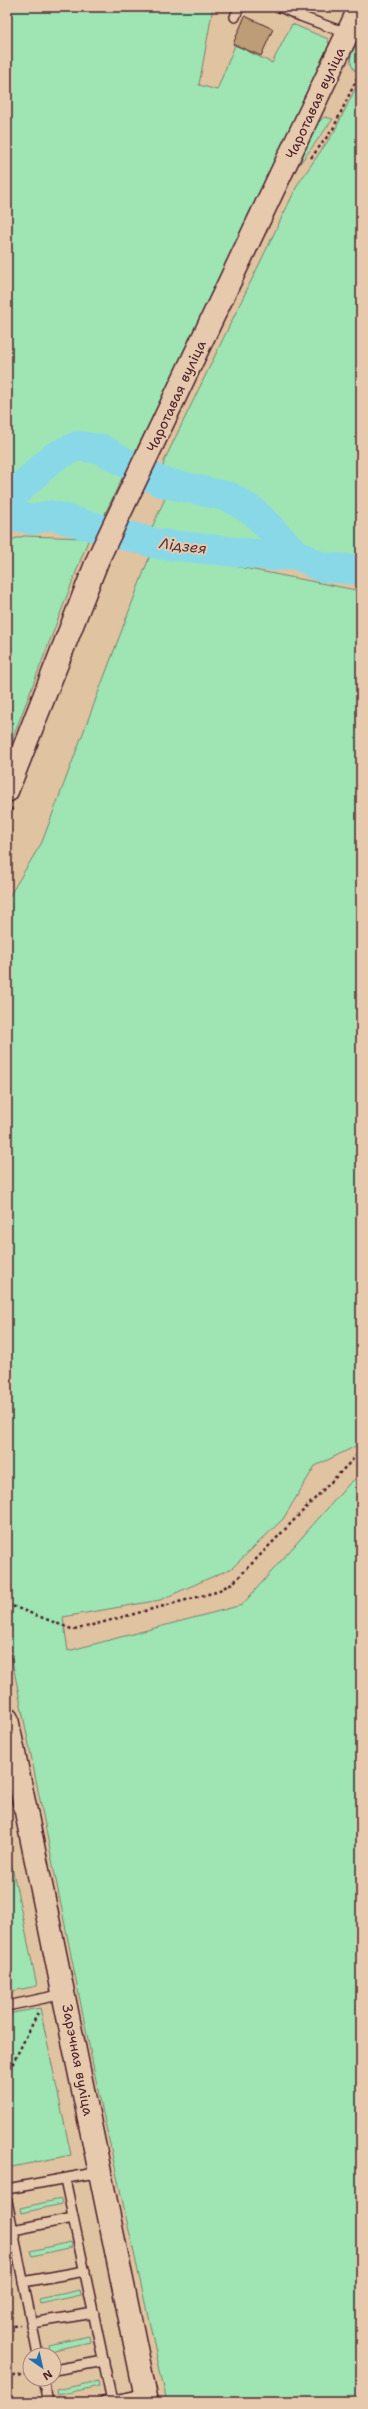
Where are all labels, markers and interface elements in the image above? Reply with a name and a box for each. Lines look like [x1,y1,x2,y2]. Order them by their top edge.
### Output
street label: Чаротавая вуліца [281,44,349,162]
street label: Чаротавая вуліца [142,337,210,455]
water label: Лідзея [157,533,208,559]
street label: Зарэчная вуліца [58,2003,98,2118]
north arrow [22,2347,62,2387]
text: N [39,2366,55,2384]

